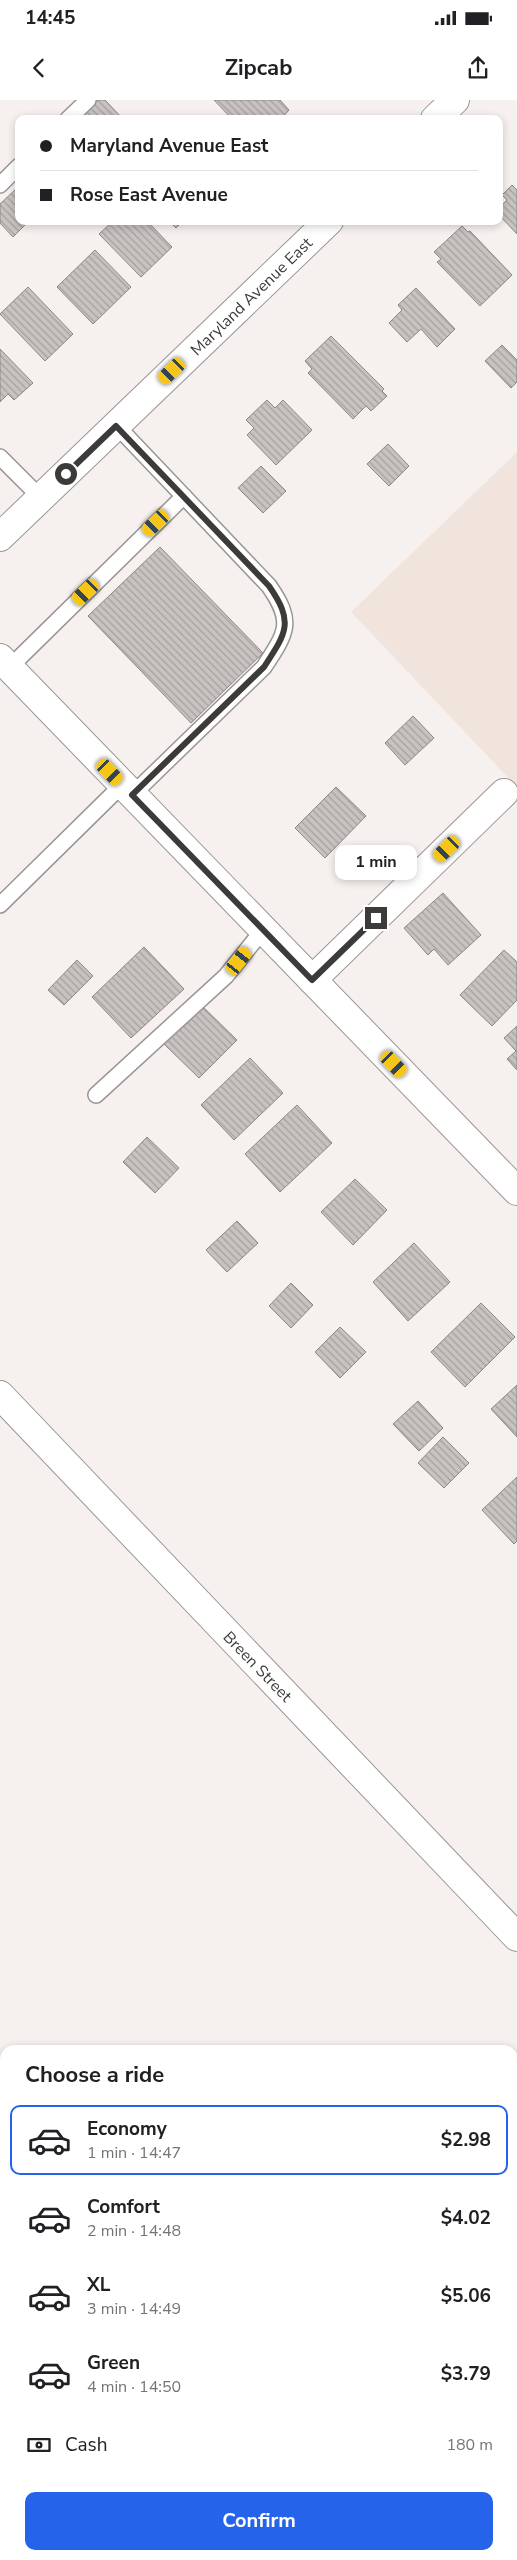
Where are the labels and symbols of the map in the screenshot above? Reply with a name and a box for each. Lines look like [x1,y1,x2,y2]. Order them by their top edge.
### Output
street label: Maryland Avenue East [186,232,318,361]
car [155,355,188,387]
route start [55,463,77,485]
car [139,507,172,539]
car [69,576,102,608]
car [94,756,125,788]
car [430,833,463,865]
callout: 1 min [335,846,417,880]
route end [365,907,387,929]
car [223,945,254,977]
car [378,1048,409,1080]
street label: Breen Street [218,1627,297,1707]

